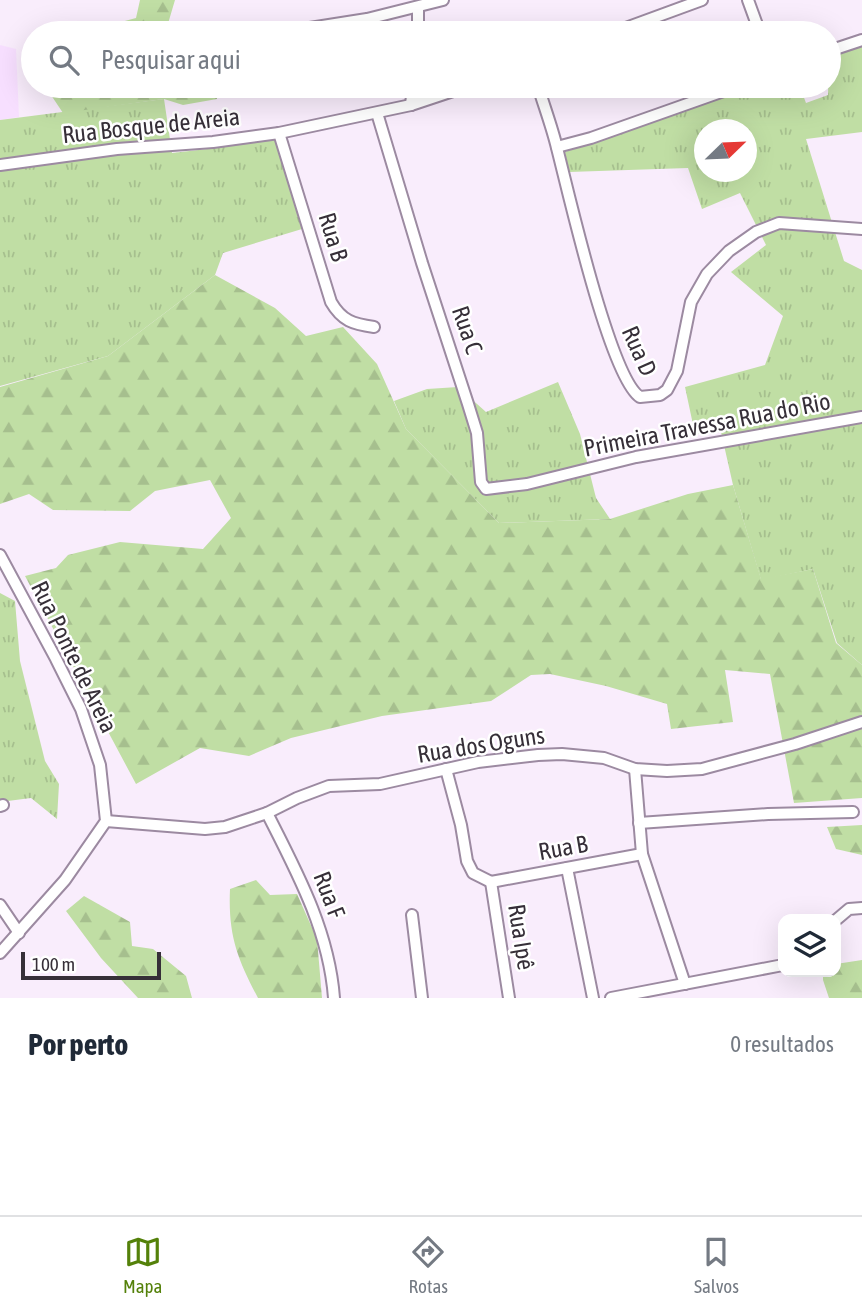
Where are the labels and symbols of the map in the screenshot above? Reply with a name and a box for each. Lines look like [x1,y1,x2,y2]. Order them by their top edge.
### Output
street label: Rua Bosque de Areia [61,103,241,148]
north arrow [694,119,757,182]
street label: Rua B [313,209,354,265]
street label: Rua C [447,302,488,358]
street label: Rua D [617,322,662,380]
street label: Primeira Travessa Rua do Rio [581,387,833,462]
street label: Rua Ponte de Areia [26,577,123,737]
street label: Rua dos Oguns [415,721,546,768]
street label: Rua B [536,830,590,865]
street label: Rua F [308,868,351,922]
street label: Rua Ipê [503,902,540,972]
scale bar [21,949,161,981]

